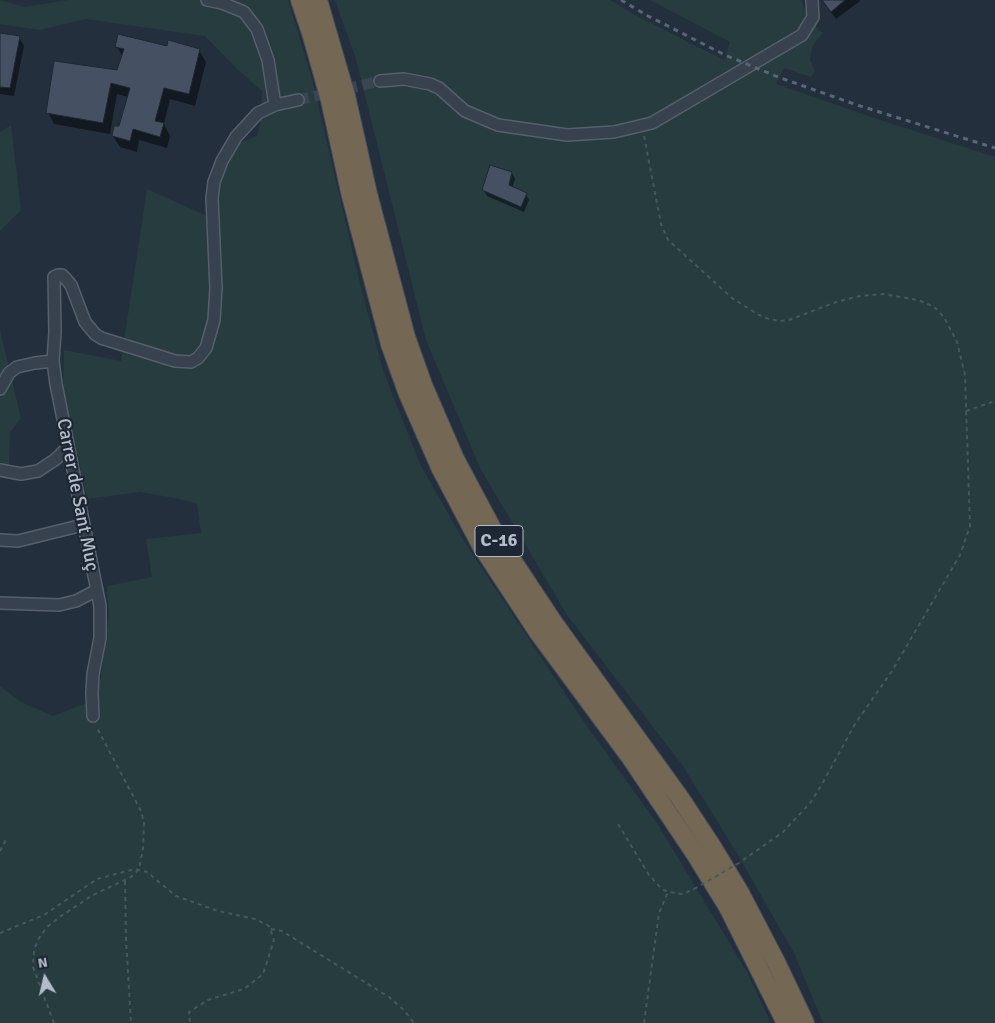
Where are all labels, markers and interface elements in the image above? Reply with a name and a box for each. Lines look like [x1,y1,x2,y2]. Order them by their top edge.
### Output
street label: Carrer de Sant Muç [51,417,103,573]
road number: C-16 [475,526,523,556]
north arrow [20,953,70,1003]
text: N [36,954,49,972]

